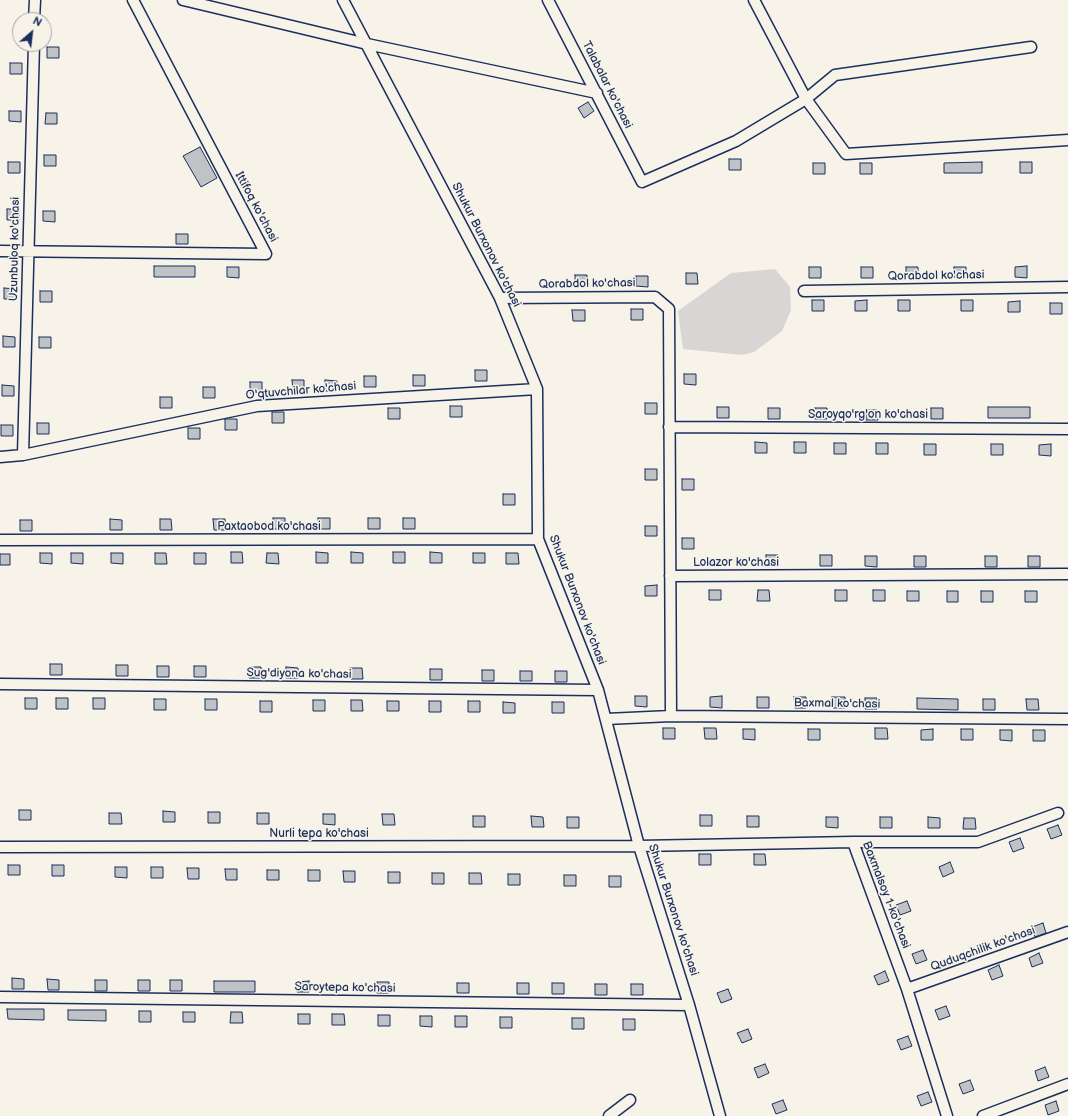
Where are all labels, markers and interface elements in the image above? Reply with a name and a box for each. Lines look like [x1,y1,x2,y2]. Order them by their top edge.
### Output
north arrow [12,12,52,52]
text: N [31,14,44,30]
street label: Talabalar ko'chasi [579,39,635,131]
street label: Ittifoq ko'chasi [231,169,281,245]
street label: Shukur Burxonov ko'chasi [448,180,524,310]
street label: Uzunbuloq ko'chasi [7,197,23,301]
street label: Qorabdol ko'chasi [887,268,985,284]
street label: Qorabdol ko'chasi [538,276,636,292]
street label: O'qtuvchilar ko'chasi [245,379,357,403]
street label: Saroyqo'rg'on ko'chasi [808,408,928,422]
street label: Paxtaobod ko'chasi [217,520,321,534]
street label: Shukur Burxonov ko'chasi [546,533,608,667]
street label: Lolazor ko'chasi [693,556,779,570]
street label: Sug'diyona ko'chasi [246,666,352,682]
street label: Baxmal ko'chasi [794,696,880,712]
street label: Nurli tepa ko'chasi [269,827,369,841]
street label: Baxmalsoy 1-ko'chasi [859,839,913,951]
street label: Shukur Burxonov ko'chasi [645,842,701,978]
street label: Quduqchilik ko'chasi [929,923,1037,975]
street label: Saroytepa ko'chasi [294,980,396,996]

